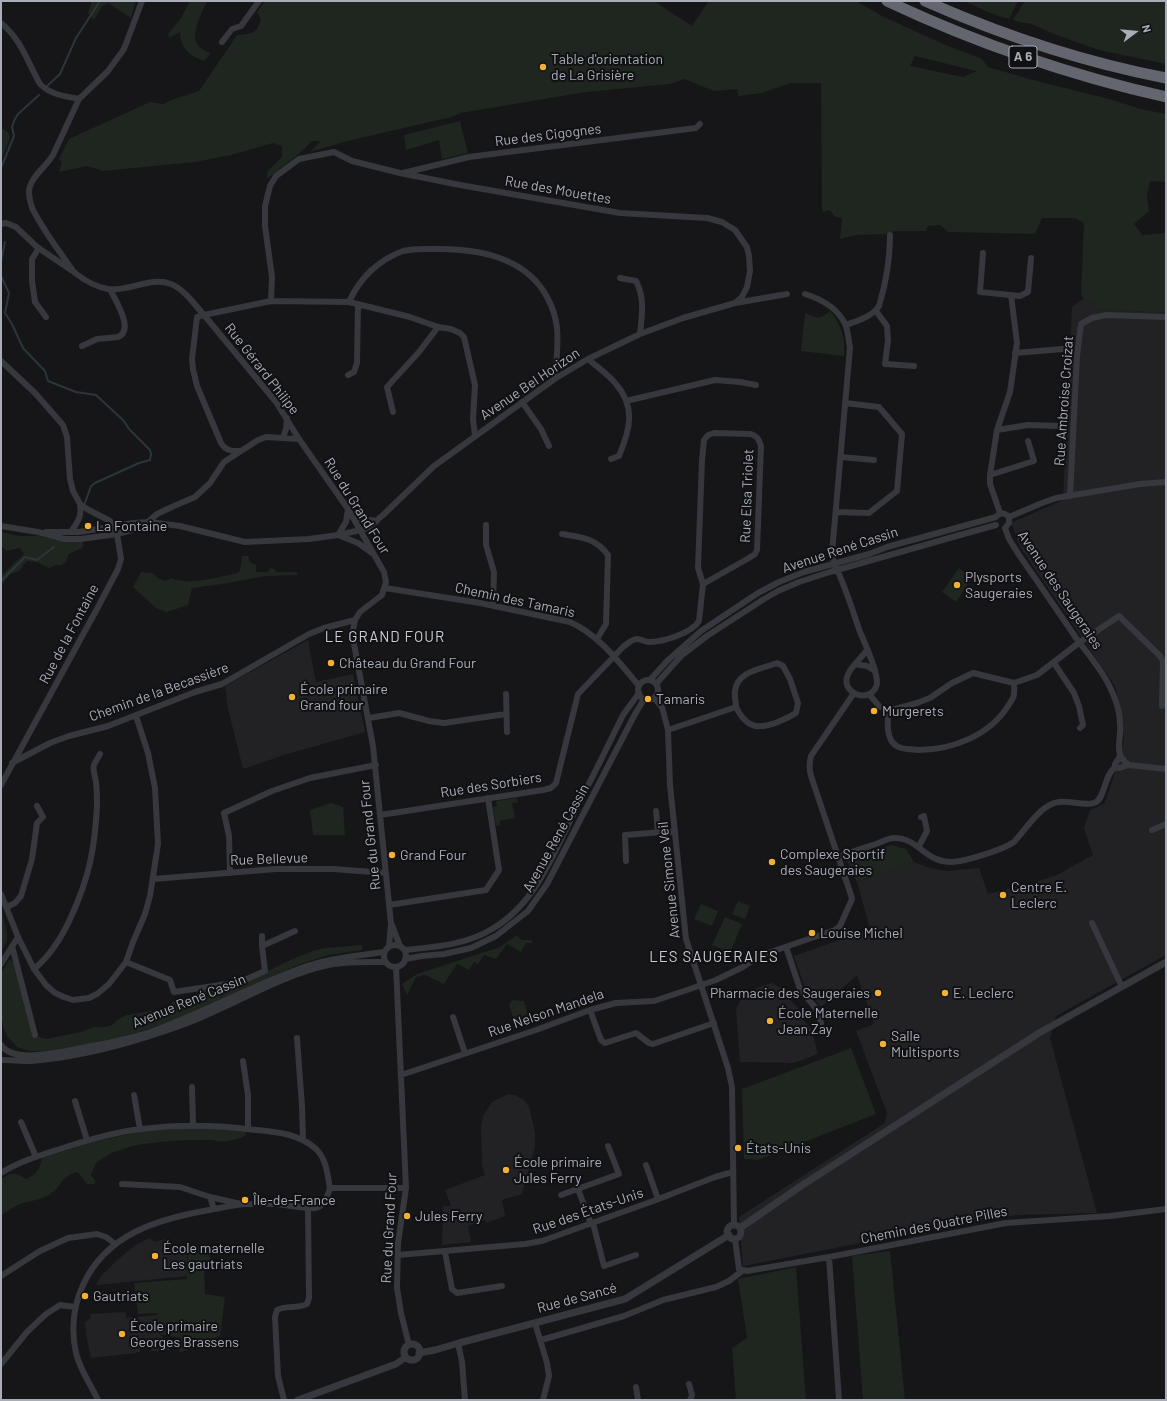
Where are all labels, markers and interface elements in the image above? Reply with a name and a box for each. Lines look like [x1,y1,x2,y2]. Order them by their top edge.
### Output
north arrow [1115,12,1155,52]
text: N [1140,23,1154,34]
road number: A 6 [1009,46,1037,68]
place label: Table d'orientation de La Grisière [551,51,663,84]
marker: Table d'orientation de La Grisière [538,62,548,72]
street label: Rue des Cigognes [494,120,602,150]
street label: Rue des Mouettes [504,172,612,208]
street label: Rue Gérard Philipe [221,320,303,418]
street label: Rue Ambroise Croizat [1051,335,1077,467]
street label: Avenue Bel Horizon [477,344,583,424]
street label: Rue Elsa Triolet [737,449,757,543]
street label: Rue du Grand Four [321,455,393,557]
place label: La Fontaine [96,518,167,534]
marker: La Fontaine [83,521,93,531]
street label: Avenue René Cassin [780,523,900,577]
street label: Avenue des Saugeraies [1014,528,1106,652]
place label: Plysports Saugeraies [965,569,1033,602]
street label: Chemin des Tamaris [453,579,577,621]
marker: Plysports Saugeraies [952,580,962,590]
street label: Rue de la Fontaine [36,581,102,687]
district label: LE GRAND FOUR [325,628,445,646]
place label: Château du Grand Four [339,655,476,671]
marker: Château du Grand Four [326,658,336,668]
street label: Chemin de la Becassière [87,659,231,725]
place label: École primaire Grand four [300,681,388,714]
place label: Tamaris [656,691,705,707]
marker: École primaire Grand four [287,692,297,702]
marker: Tamaris [643,694,653,704]
place label: Murgerets [882,703,944,719]
marker: Murgerets [869,706,879,716]
street label: Rue des Sorbiers [439,769,543,801]
street label: Rue du Grand Four [356,779,384,891]
street label: Avenue René Cassin [519,781,593,895]
street label: Avenue Simone Veil [654,821,684,939]
place label: Complexe Sportif des Saugeraies [780,846,885,878]
place label: Grand Four [400,847,466,863]
street label: Rue Bellevue [230,849,308,869]
marker: Grand Four [387,850,397,860]
marker: Complexe Sportif des Saugeraies [767,857,777,867]
place label: Centre E. Leclerc [1011,879,1067,912]
marker: Centre E. Leclerc [998,890,1008,900]
place label: Louise Michel [820,925,903,941]
marker: Louise Michel [807,928,817,938]
district label: LES SAUGERAIES [649,948,779,966]
street label: Avenue René Cassin [130,971,248,1031]
street label: Rue Nelson Mandela [486,985,606,1041]
place label: Pharmacie des Saugeraies [710,985,870,1001]
place label: E. Leclerc [953,985,1014,1001]
marker: Pharmacie des Saugeraies [873,988,883,998]
marker: E. Leclerc [940,988,950,998]
place label: École Maternelle Jean Zay [778,1005,878,1038]
marker: École Maternelle Jean Zay [765,1016,775,1026]
place label: Salle Multisports [891,1028,960,1060]
marker: Salle Multisports [878,1039,888,1049]
place label: États-Unis [746,1140,811,1156]
marker: États-Unis [733,1143,743,1153]
place label: École primaire Jules Ferry [514,1154,602,1186]
marker: École primaire Jules Ferry [501,1165,511,1175]
street label: Rue du Grand Four [378,1172,400,1284]
street label: Rue des États-Unis [531,1184,645,1238]
place label: Île-de-France [253,1192,336,1208]
marker: Île-de-France [240,1195,250,1205]
street label: Chemin des Quatre Pilles [859,1203,1009,1247]
place label: Jules Ferry [415,1208,483,1224]
marker: Jules Ferry [402,1211,412,1221]
place label: École maternelle Les gautriats [163,1240,265,1272]
marker: École maternelle Les gautriats [150,1251,160,1261]
street label: Rue de Sancé [535,1279,619,1317]
place label: Gautriats [93,1288,149,1304]
marker: Gautriats [80,1291,90,1301]
place label: École primaire Georges Brassens [130,1318,239,1350]
marker: École primaire Georges Brassens [117,1329,127,1339]

